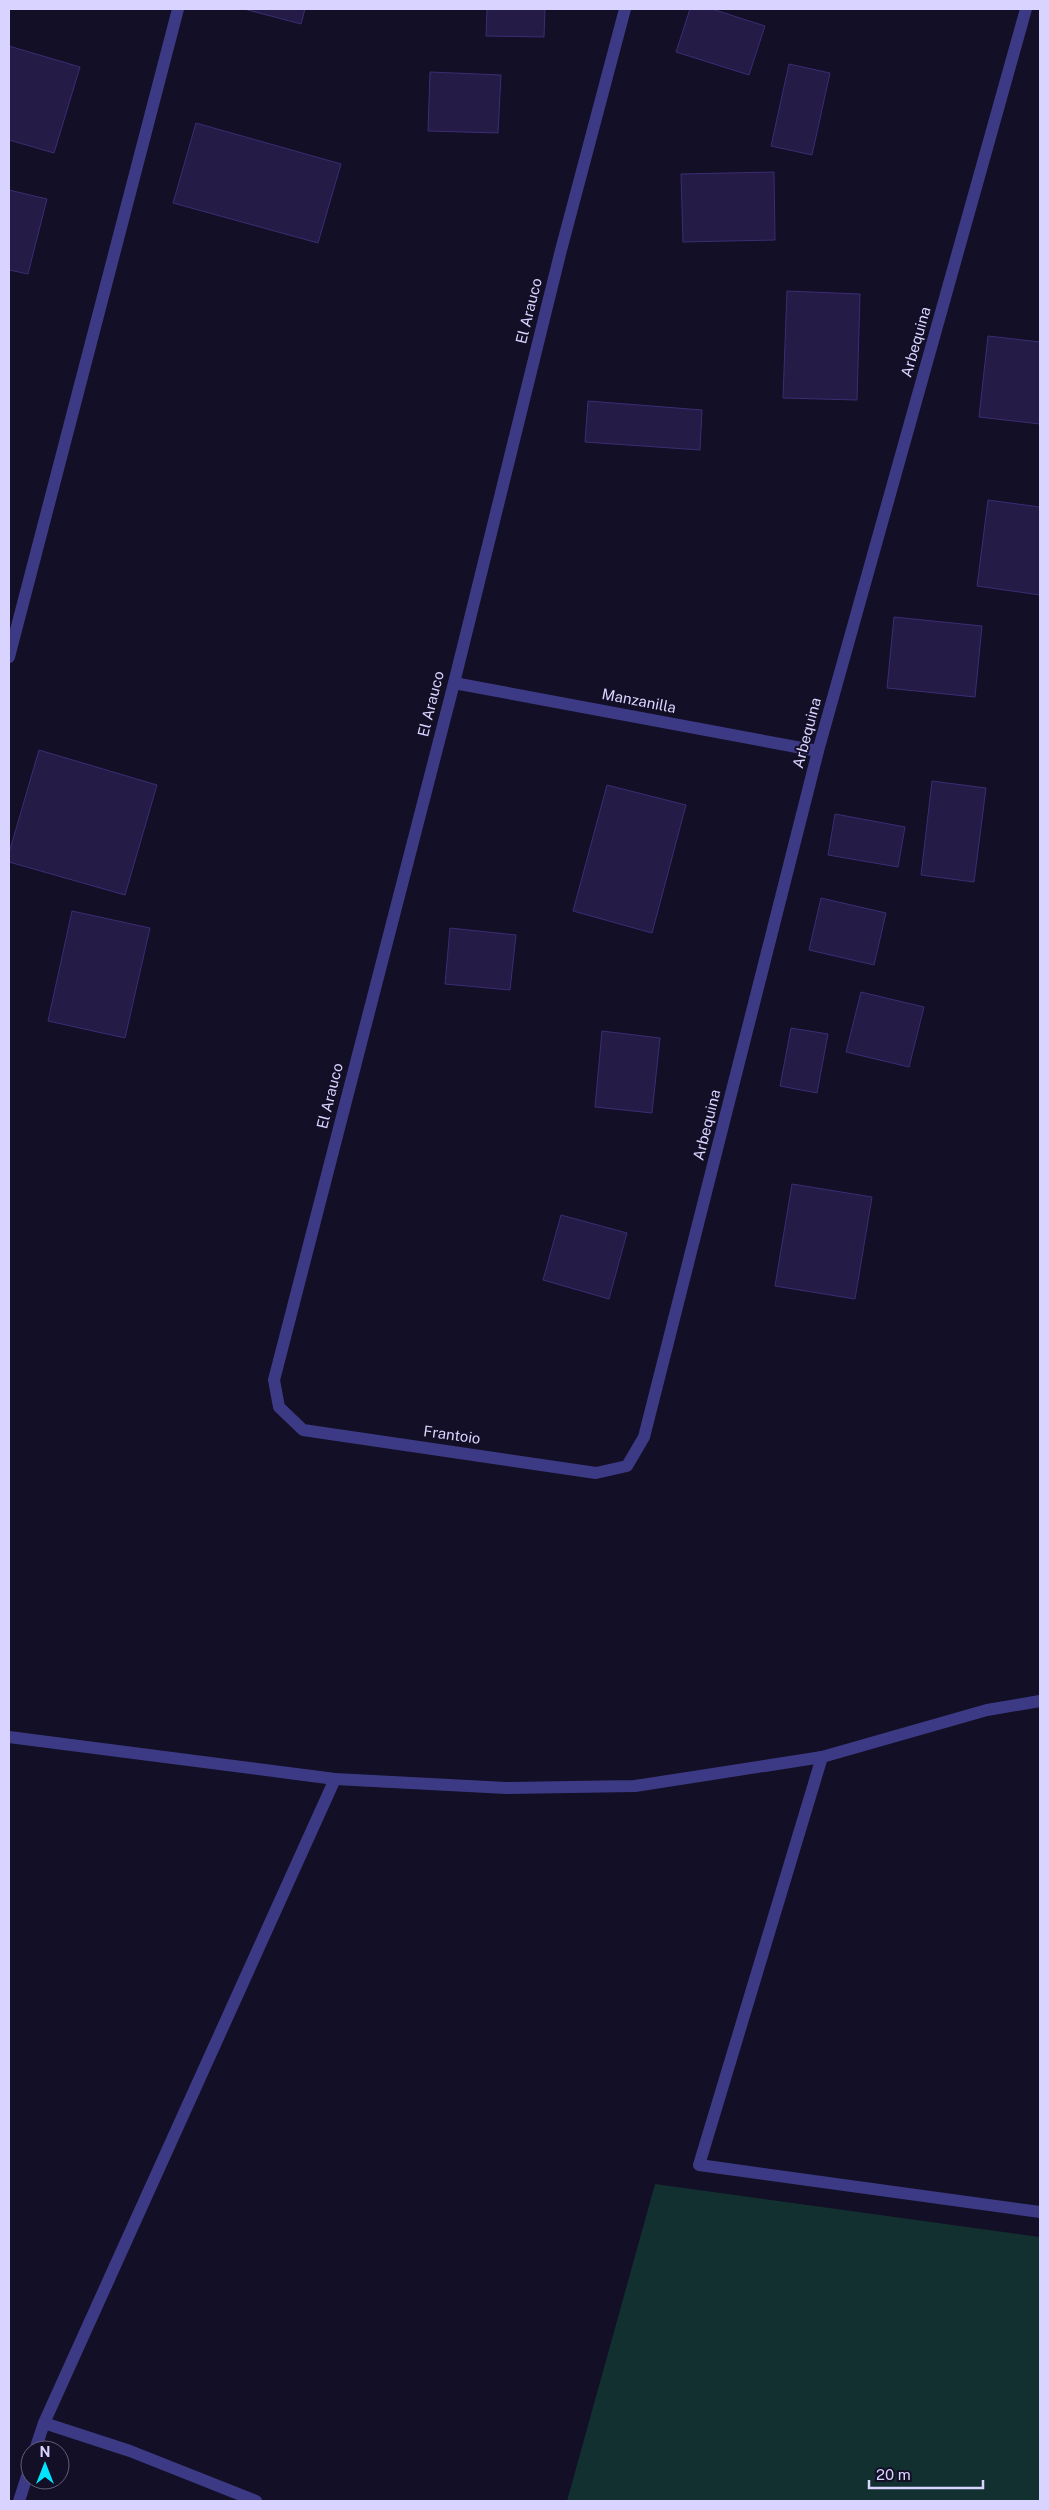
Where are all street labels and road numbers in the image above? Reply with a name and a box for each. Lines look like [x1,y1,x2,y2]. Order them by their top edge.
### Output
street label: El Arauco [512,276,545,346]
street label: Arbequina [897,305,934,379]
street label: El Arauco [414,669,447,739]
street label: Manzanilla [601,685,678,716]
street label: Arbequina [789,696,824,770]
street label: El Arauco [313,1061,346,1131]
street label: Arbequina [690,1088,724,1162]
street label: Frantoio [422,1422,482,1447]

